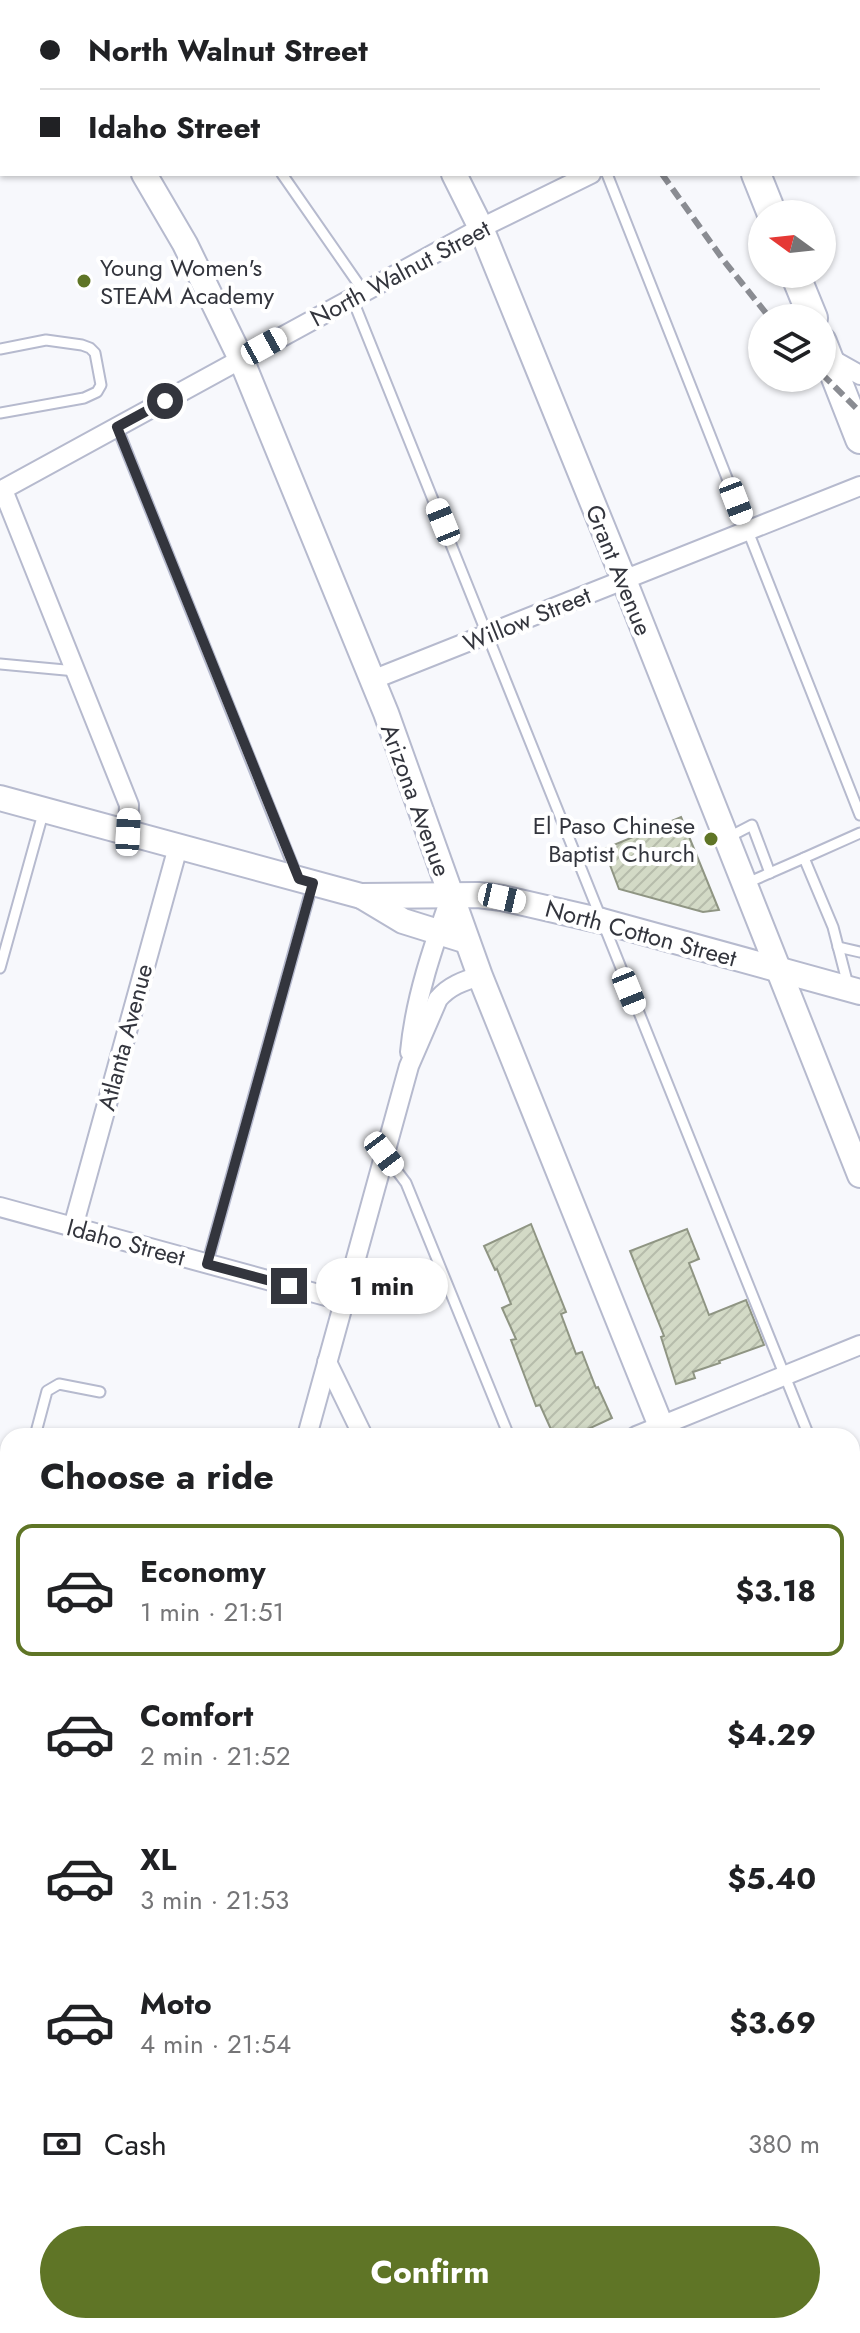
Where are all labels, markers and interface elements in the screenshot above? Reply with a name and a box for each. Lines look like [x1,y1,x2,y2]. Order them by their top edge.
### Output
text: North Walnut Street [88,29,368,72]
text: Idaho Street [88,106,260,149]
north arrow [748,200,836,288]
map controls [748,200,836,392]
street label: North Walnut Street [304,211,496,335]
place label: Young Women's STEAM Academy [100,250,274,313]
marker: Young Women's STEAM Academy [75,272,93,290]
button: layers [748,304,836,392]
car [237,324,291,368]
route start [147,383,183,419]
car [716,474,756,528]
car [423,495,463,549]
street label: Grant Avenue [577,499,661,641]
street label: Willow Street [458,577,596,660]
street label: Arizona Avenue [372,719,460,881]
car [115,807,141,857]
place label: El Paso Chinese Baptist Church [533,808,695,871]
marker: El Paso Chinese Baptist Church [702,830,720,848]
car [476,881,528,915]
street label: North Cotton Street [541,891,741,975]
street label: Atlanta Avenue [89,960,161,1114]
car [609,964,649,1018]
car [360,1128,408,1180]
street label: Idaho Street [63,1209,189,1275]
callout: 1 min [317,1258,449,1314]
text: 1 min [350,1267,414,1305]
route end [271,1268,307,1304]
text: Choose a ride [40,1450,274,1502]
text: Economy [140,1550,266,1593]
icon: car [44,1554,116,1626]
text: $3.18 [735,1569,816,1612]
text: 1 min · 21:51 [140,1593,284,1631]
text: Comfort [140,1694,253,1737]
icon: car [44,1698,116,1770]
text: $4.29 [727,1713,816,1756]
text: 2 min · 21:52 [140,1737,290,1775]
text: XL [140,1838,176,1881]
icon: car [44,1842,116,1914]
text: $5.40 [728,1857,816,1900]
text: 3 min · 21:53 [140,1881,289,1919]
text: Moto [140,1982,212,2025]
icon: car [44,1986,116,2058]
text: $3.69 [729,2001,816,2044]
text: 4 min · 21:54 [140,2025,291,2063]
icon: cash [40,2122,84,2166]
text: Cash [104,2123,167,2166]
text: 380 m [748,2125,820,2163]
button: Confirm [40,2226,820,2318]

